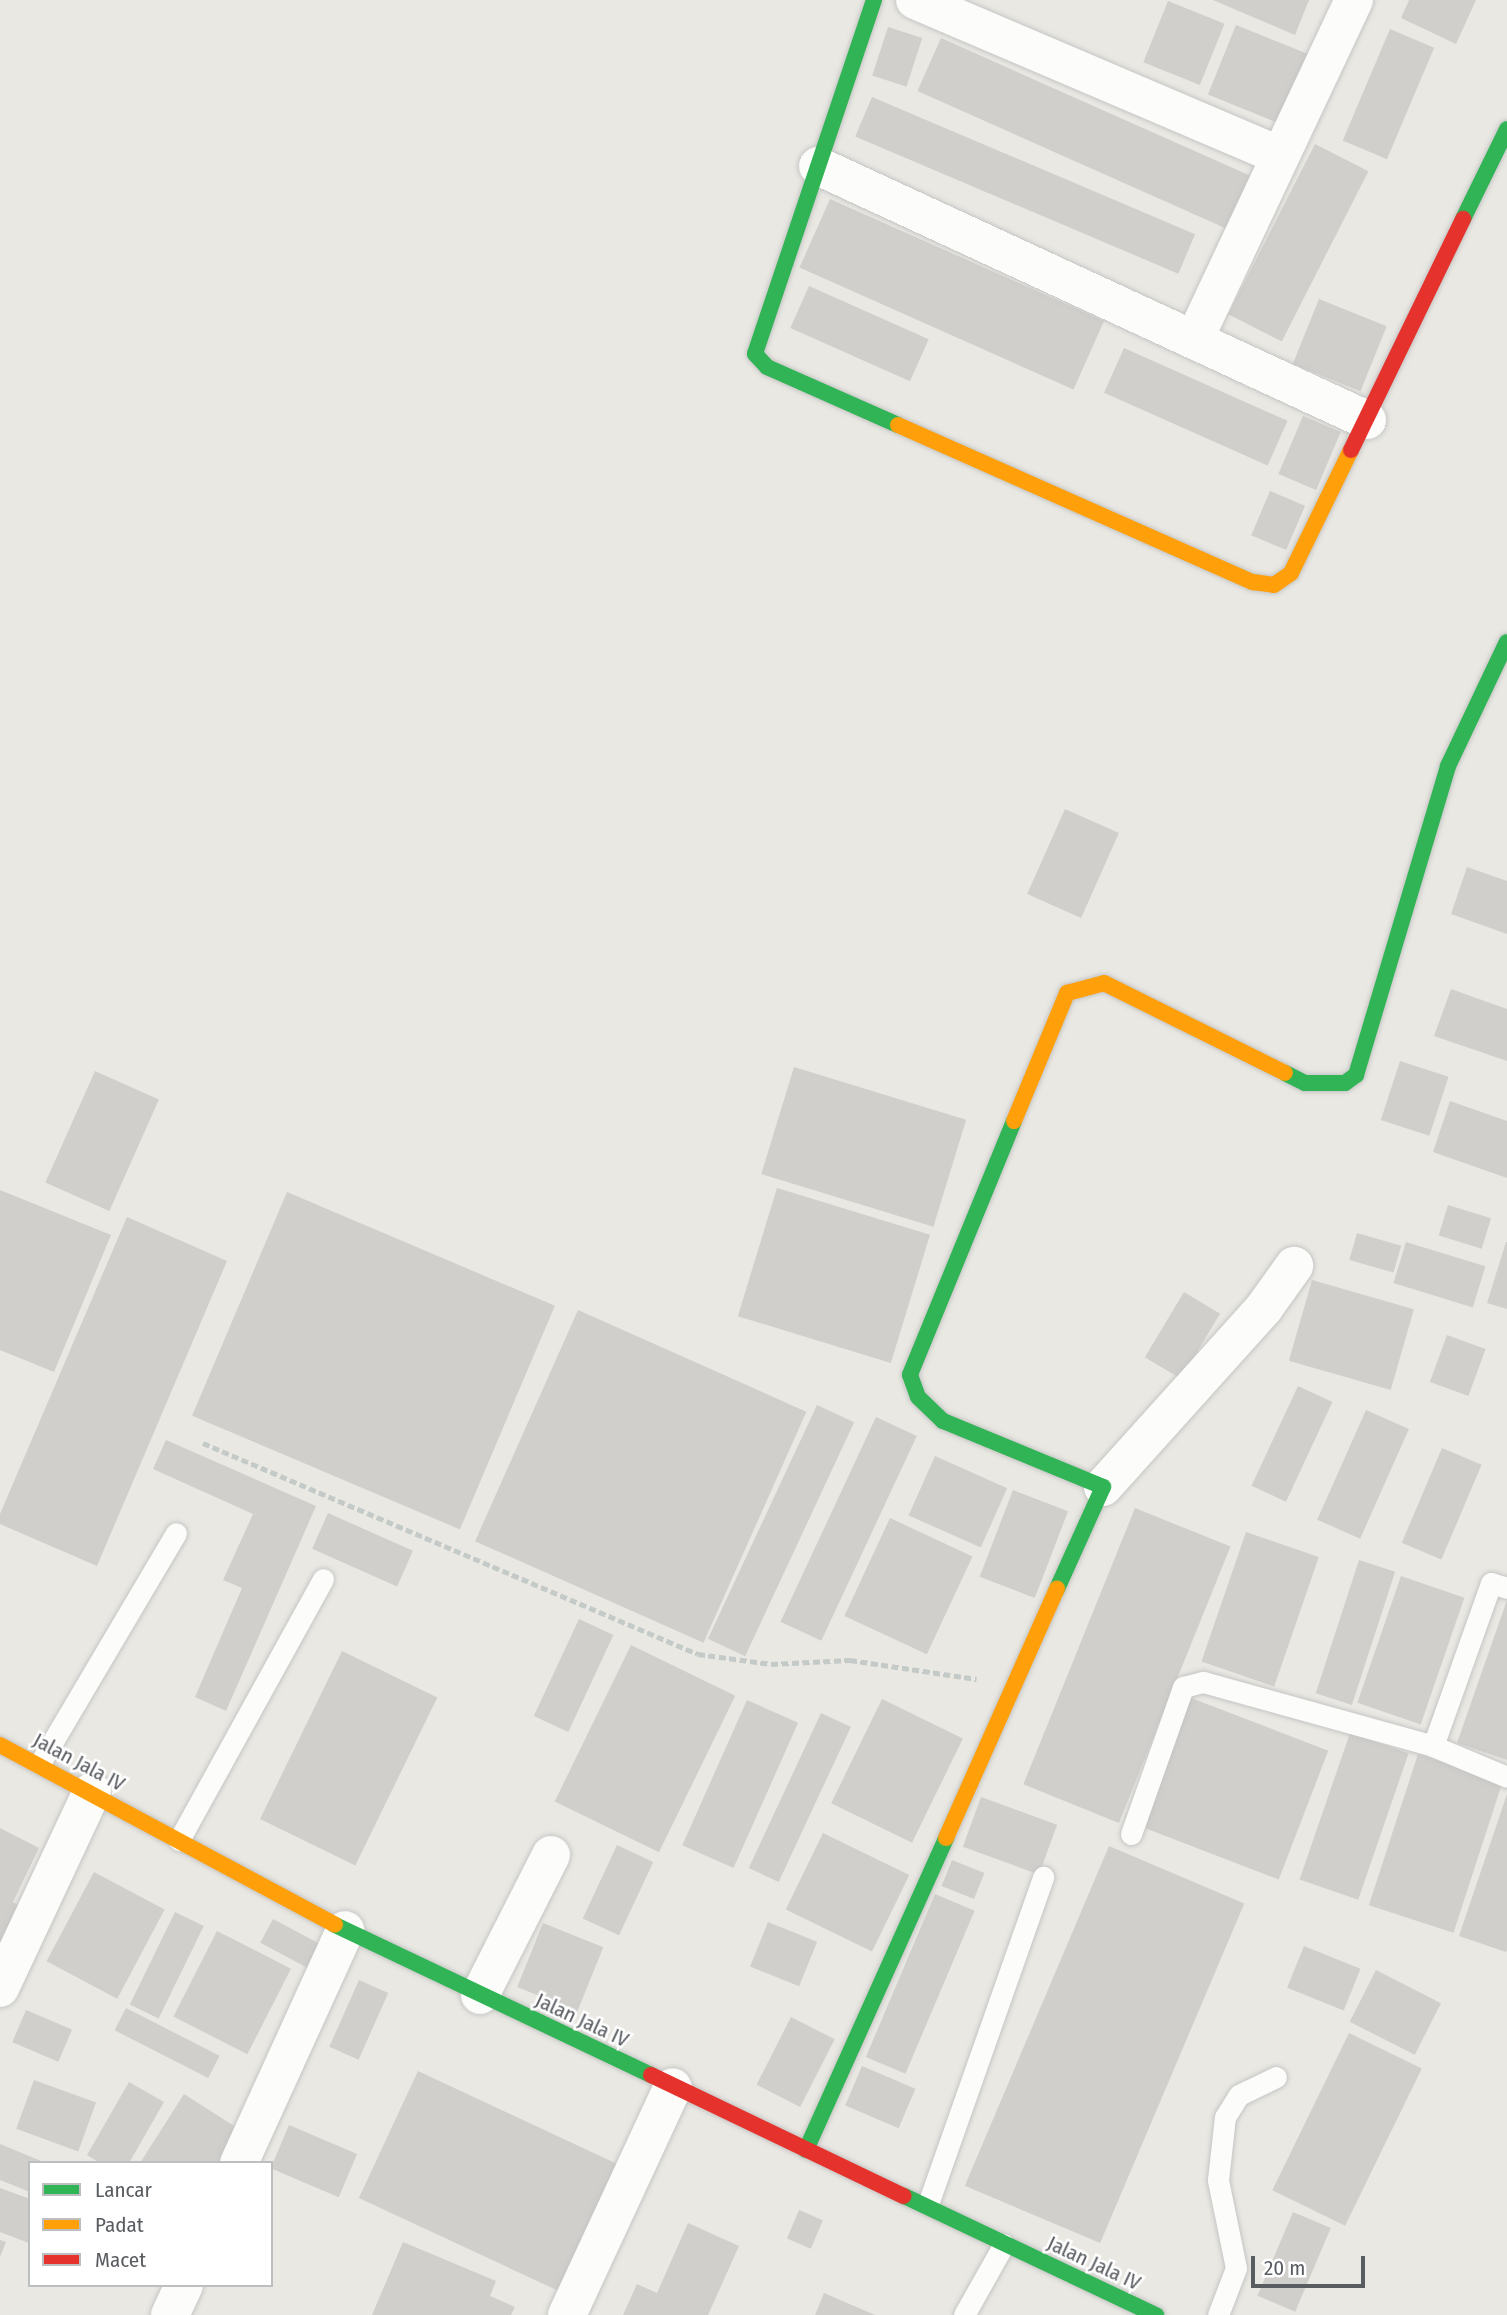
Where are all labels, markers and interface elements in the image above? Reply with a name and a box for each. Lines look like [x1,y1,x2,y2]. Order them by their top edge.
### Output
street label: Jalan Jala IV [29,1727,129,1797]
street label: Jalan Jala IV [531,1987,633,2053]
legend [28,2161,273,2287]
text: Lancar [95,2177,152,2203]
text: Padat [95,2212,144,2238]
street label: Jalan Jala IV [1043,2230,1145,2296]
scale bar [1255,2242,1369,2286]
text: Macet [95,2247,146,2273]
text: 20 m [1264,2255,1305,2281]

